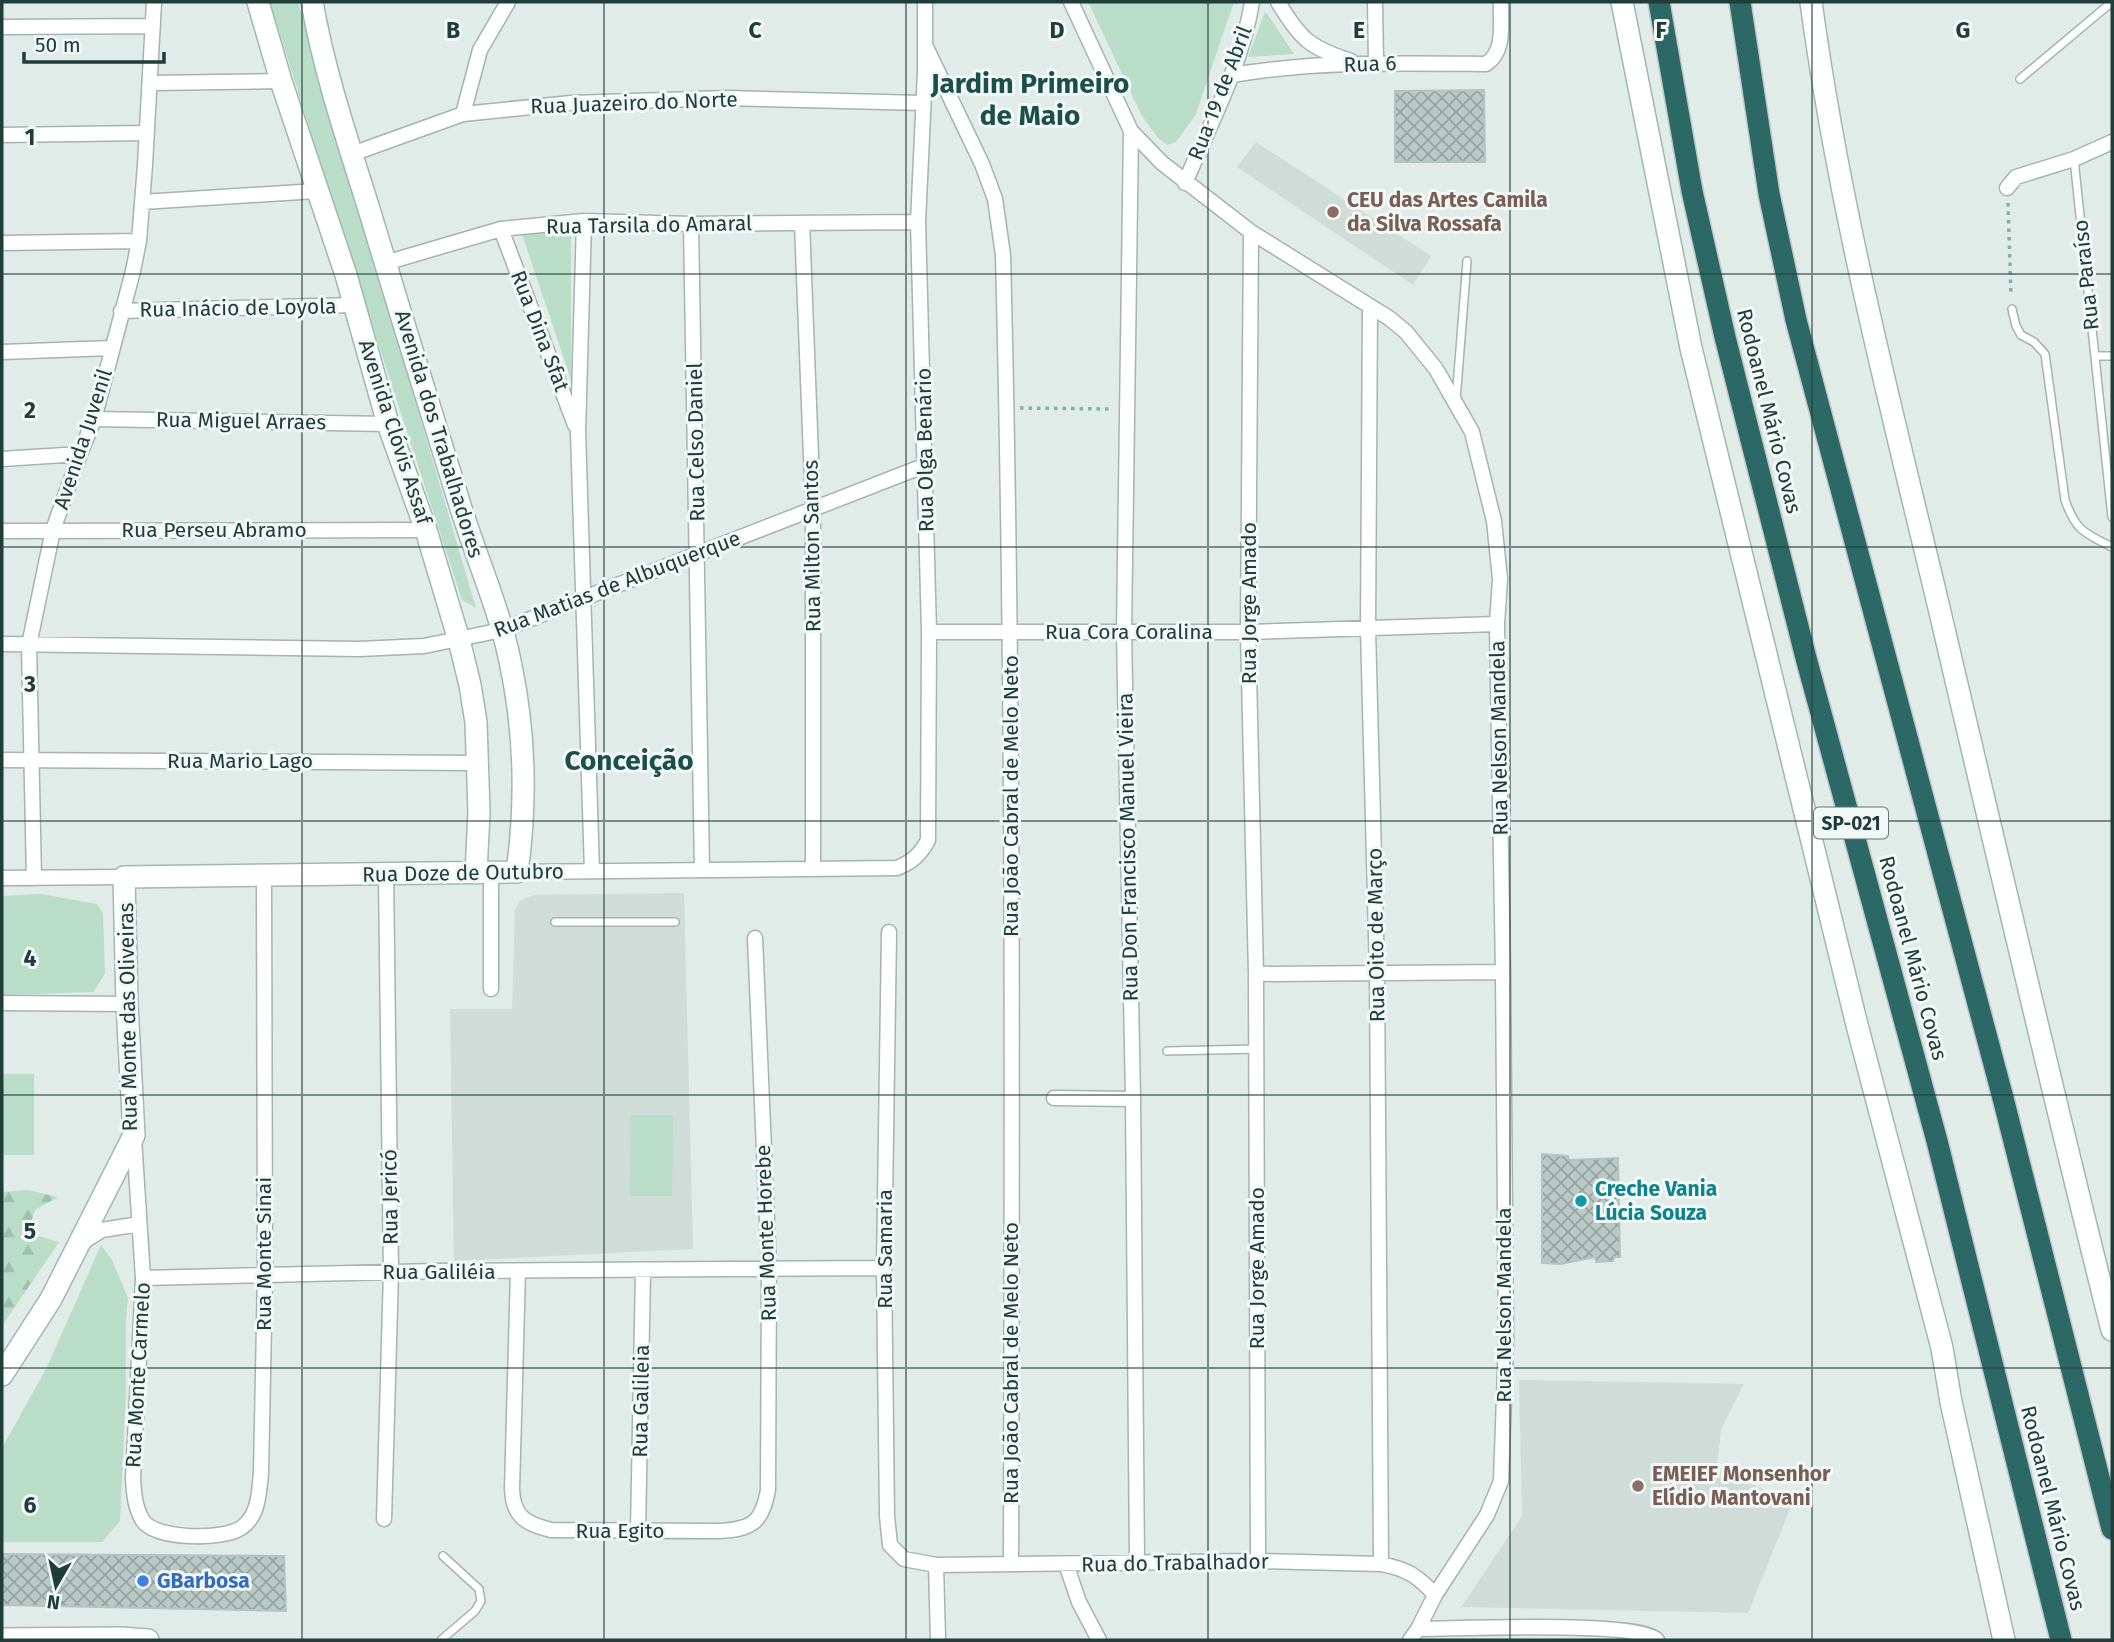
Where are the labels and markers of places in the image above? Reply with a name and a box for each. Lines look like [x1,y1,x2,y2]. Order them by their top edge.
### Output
place label: CEU das Artes Camila da Silva Rossafa [1347,187,1548,237]
marker: CEU das Artes Camila da Silva Rossafa [1325,204,1341,220]
place label: Creche Vania Lúcia Souza [1595,1176,1717,1226]
marker: Creche Vania Lúcia Souza [1573,1193,1589,1209]
place label: EMEIEF Monsenhor Elídio Mantovani [1652,1461,1831,1511]
marker: EMEIEF Monsenhor Elídio Mantovani [1630,1478,1646,1494]
place label: GBarbosa [157,1568,250,1594]
marker: GBarbosa [135,1573,151,1589]

